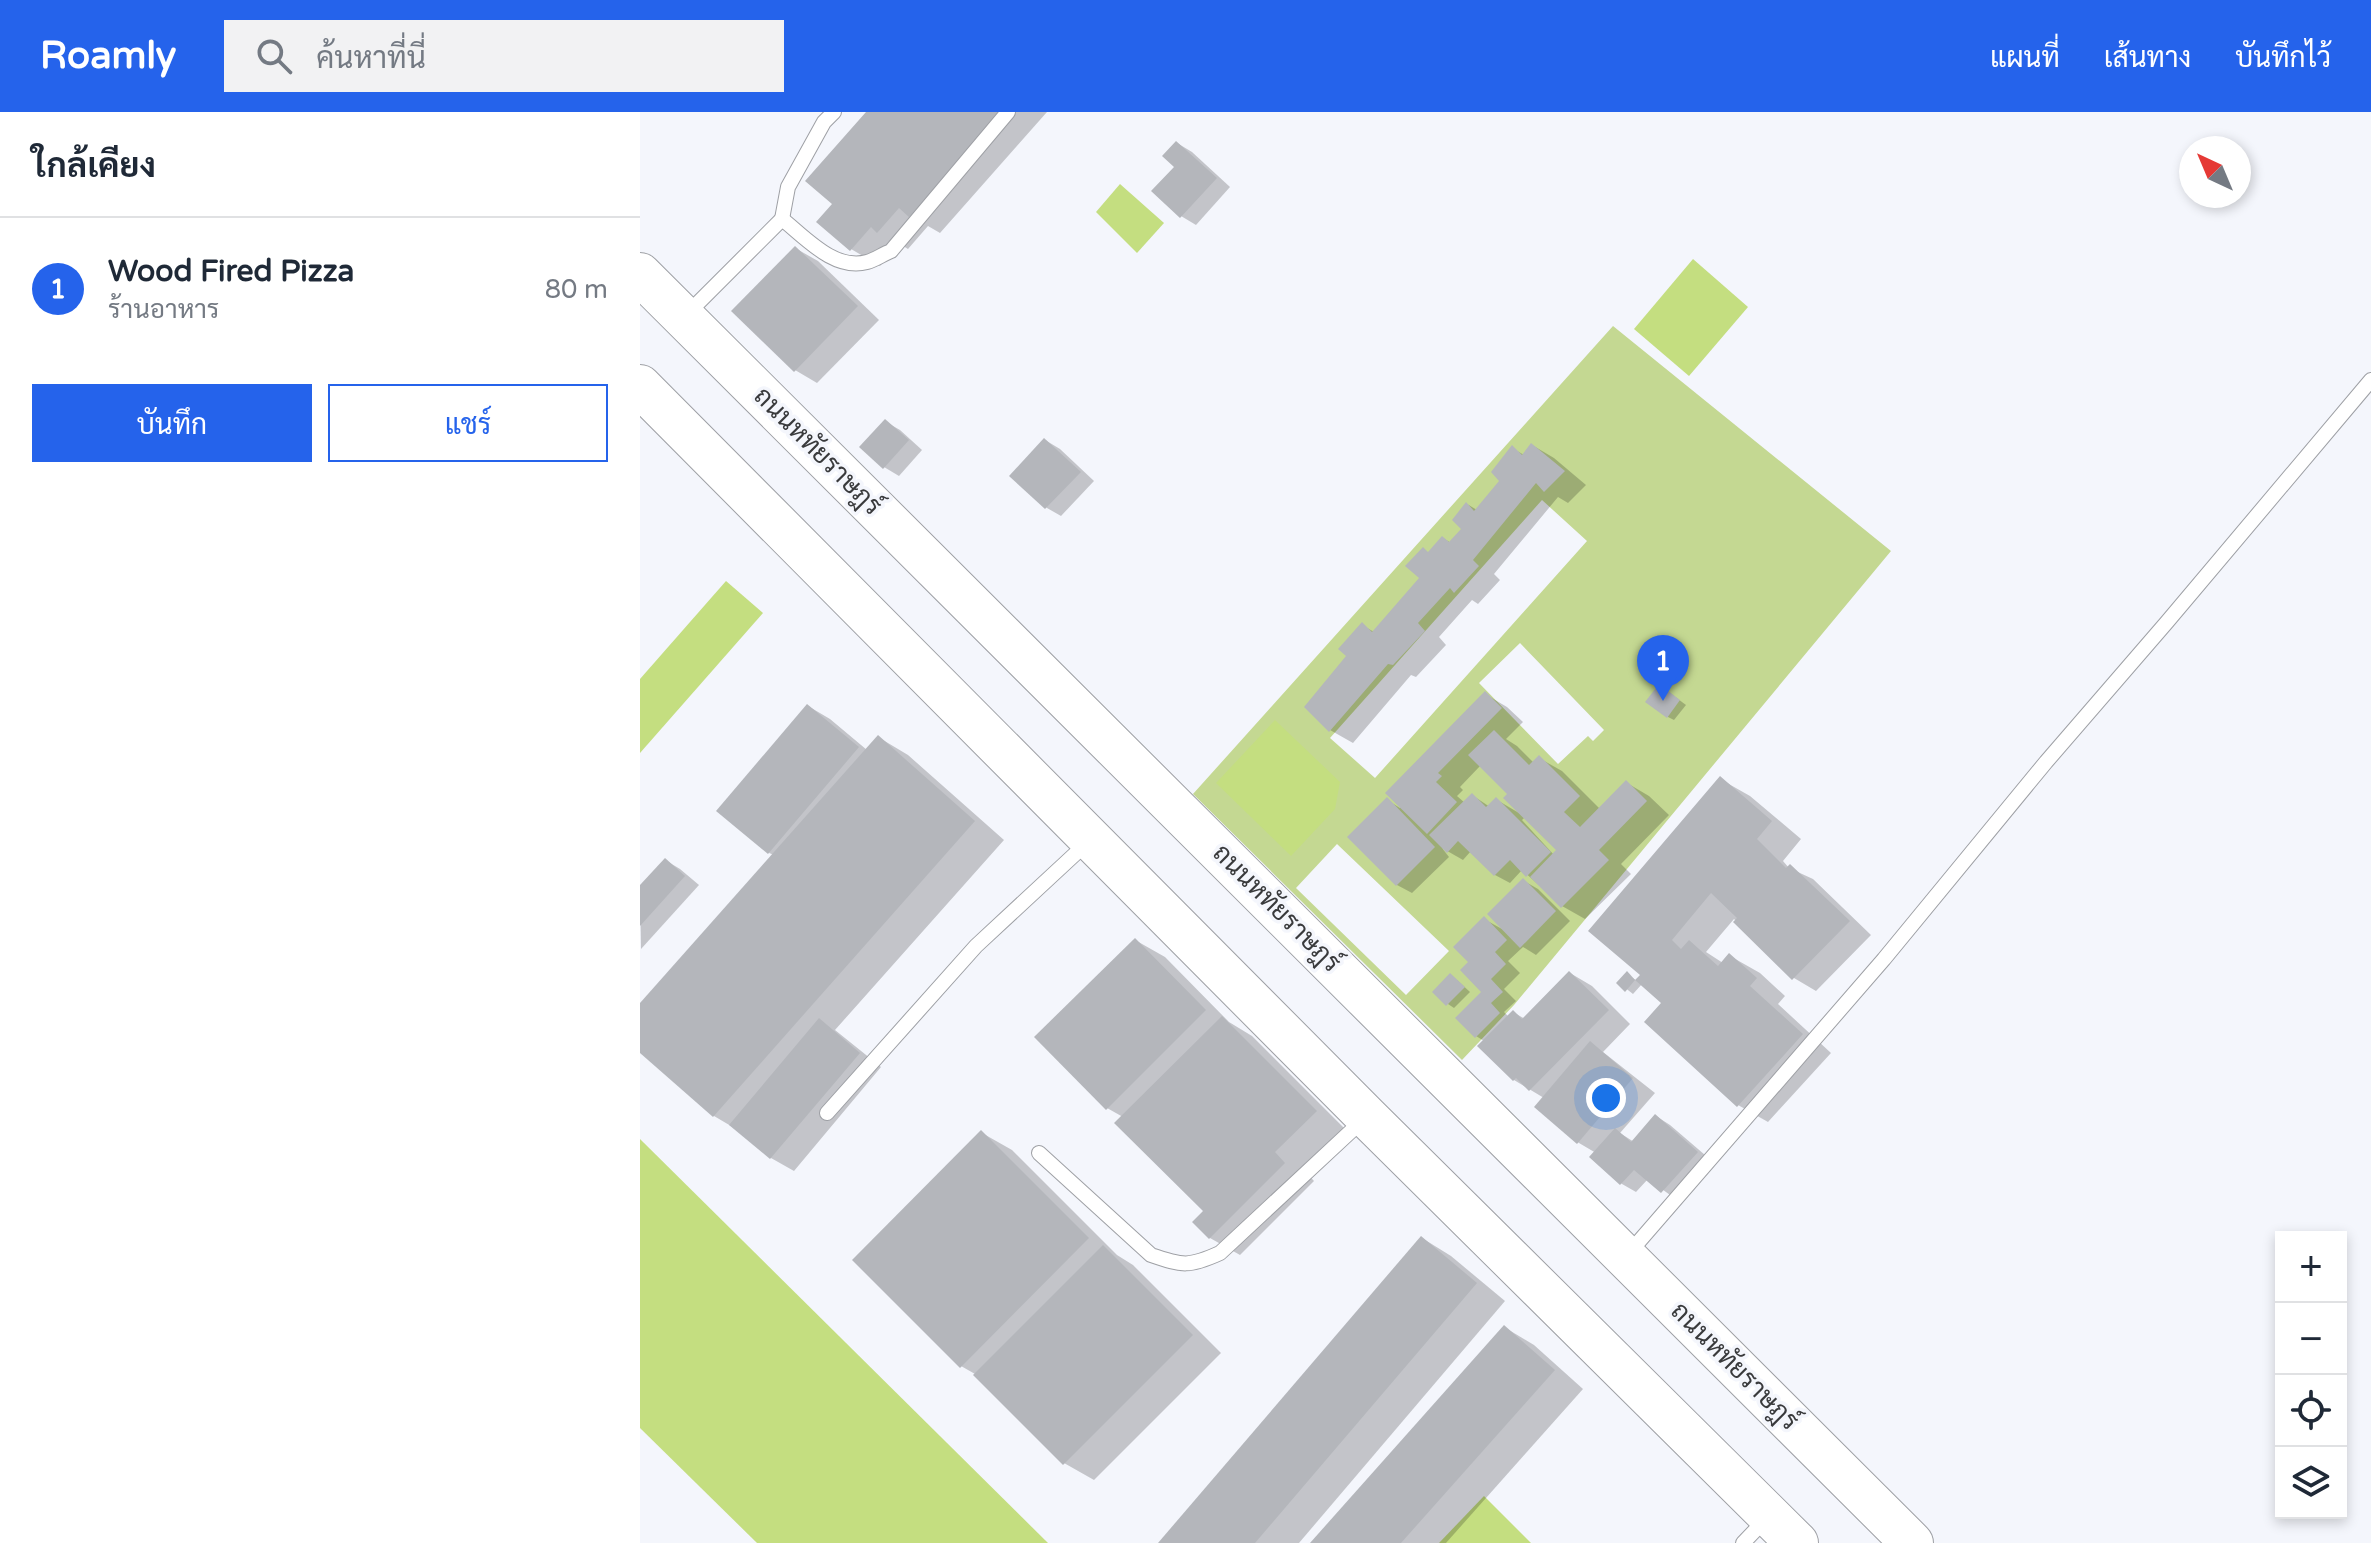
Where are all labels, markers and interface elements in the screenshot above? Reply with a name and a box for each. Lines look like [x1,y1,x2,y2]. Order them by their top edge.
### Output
search box [224,20,784,92]
text: Roamly [40,33,176,79]
icon: search [252,34,296,78]
text: ค้นหาที่นี่ [316,40,426,77]
text: แผนที่ [1990,41,2060,75]
text: เส้นทาง [2104,41,2191,75]
text: บันทึกไว้ [2235,41,2331,75]
north arrow [2179,136,2251,208]
text: ใกล้เคียง [32,146,156,187]
text: Wood Fired Pizza [108,253,354,290]
text: 1 [50,274,66,305]
text: 80 m [545,274,608,305]
text: ร้านอาหาร [108,294,219,325]
street label: ถนนหทัยราษฎร์ [746,379,890,523]
button: บันทึก [32,384,312,462]
button: แชร์ [328,384,608,462]
pin: 1 [1637,635,1689,701]
street label: ถนนหทัยราษฎร์ [1205,836,1349,980]
your location [1586,1078,1626,1118]
map controls [2275,1231,2347,1519]
button: + [2275,1231,2347,1303]
street label: ถนนหทัยราษฎร์ [1663,1294,1807,1438]
button: − [2275,1303,2347,1375]
button: locate [2275,1375,2347,1447]
button: layers [2275,1447,2347,1519]

